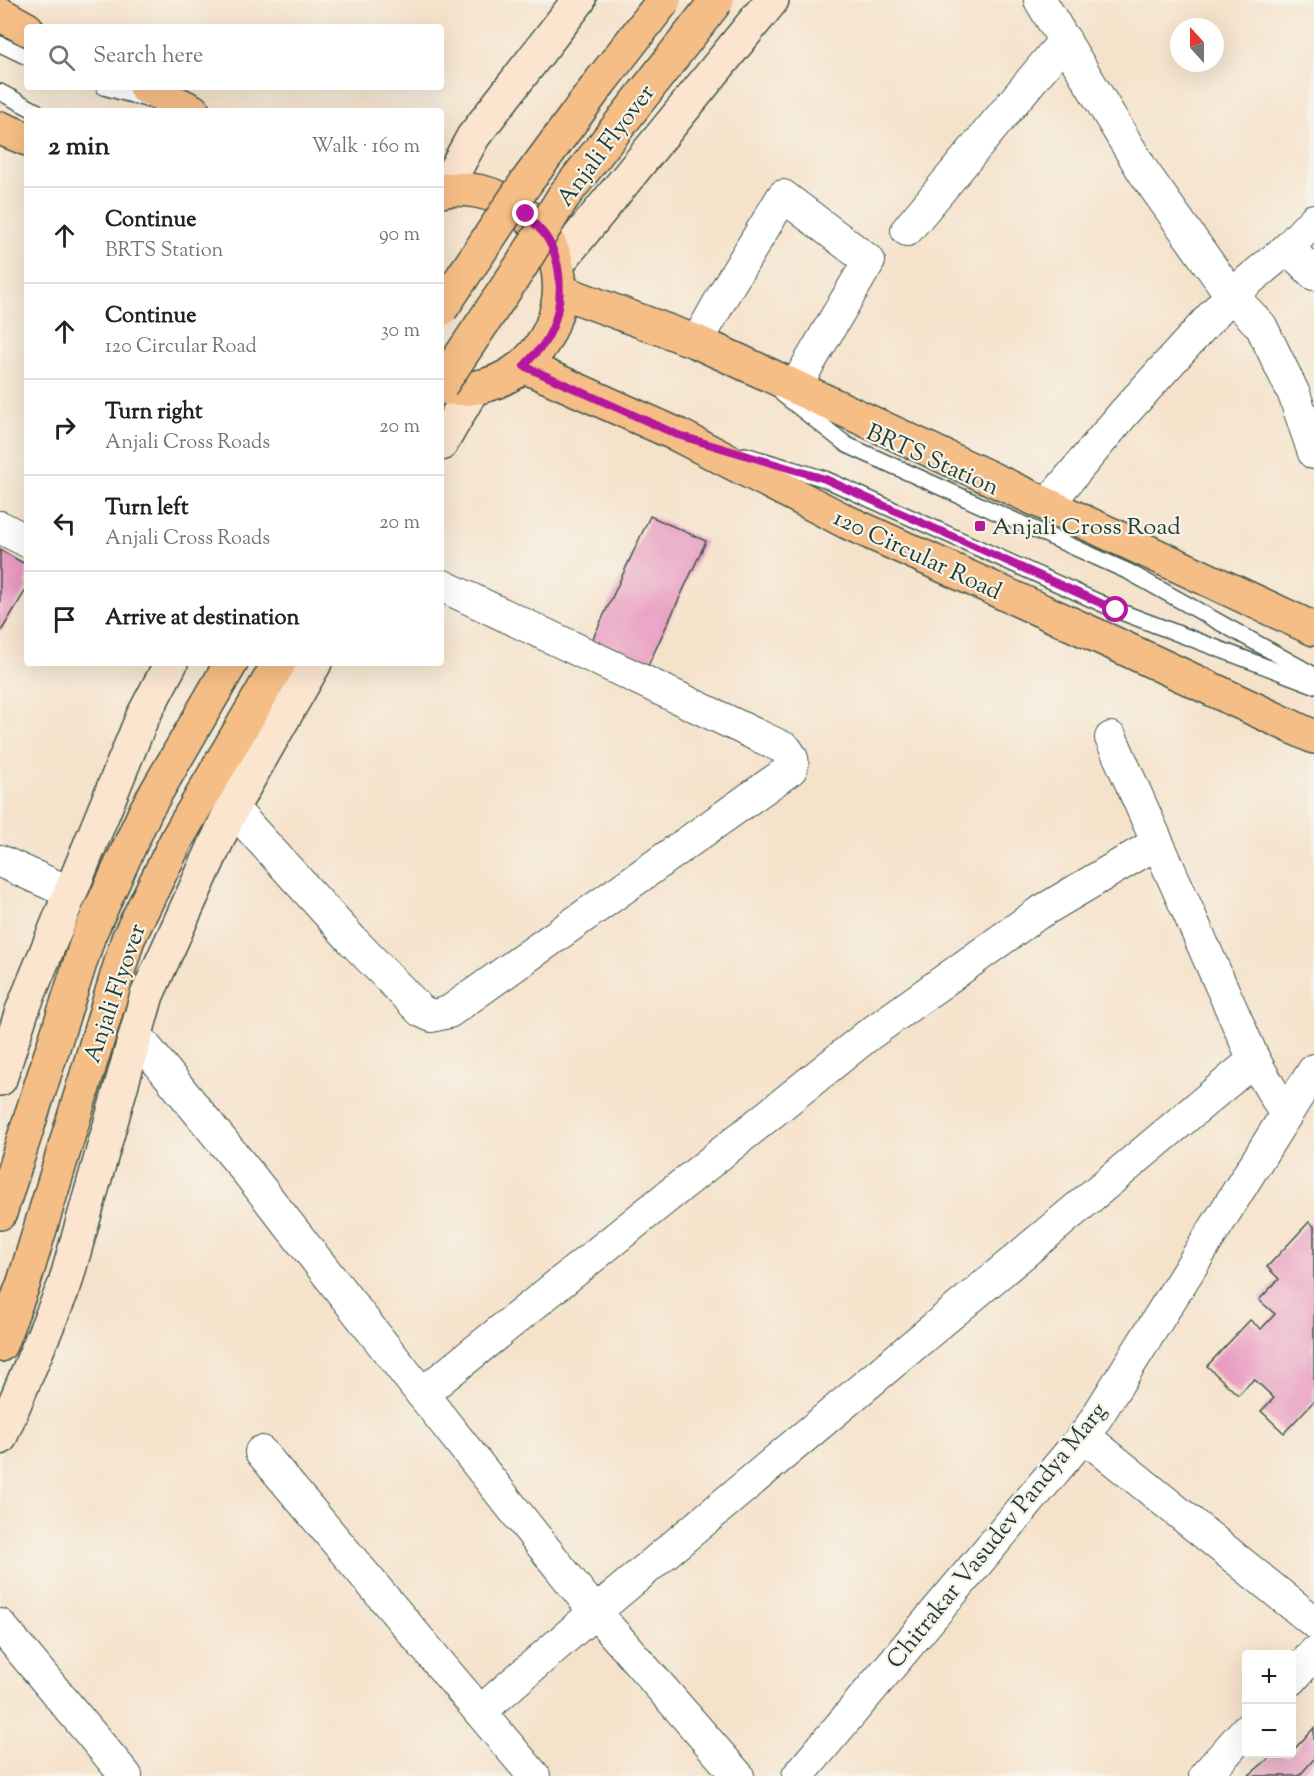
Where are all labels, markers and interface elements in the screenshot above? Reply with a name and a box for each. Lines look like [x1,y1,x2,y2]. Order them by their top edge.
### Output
north arrow [1170,18,1224,72]
search box [24,24,444,90]
icon: search [45,41,78,74]
text: Search here [93,41,203,73]
street label: Anjali Flyover [549,78,664,214]
text: 2 min [48,129,110,166]
text: Walk · 160 m [311,133,420,162]
route end [512,200,538,226]
text: Continue [105,205,196,237]
icon: ahead [48,219,81,252]
text: 90 m [379,221,420,250]
text: BRTS Station [105,237,223,266]
text: Continue [105,301,196,333]
icon: ahead [48,315,81,348]
text: 30 m [381,317,420,346]
text: 120 Circular Road [105,333,257,362]
text: Turn right [105,397,202,429]
icon: right [48,411,81,444]
text: 20 m [379,413,420,442]
street label: BRTS Station [860,416,1004,505]
text: Anjali Cross Roads [105,429,270,458]
text: Turn left [105,493,188,525]
street label: 120 Circular Road [827,502,1007,610]
icon: left [48,507,81,540]
text: 20 m [379,509,420,538]
place label: Anjali Cross Road [992,511,1181,545]
marker: Anjali Cross Road [973,519,987,533]
text: Anjali Cross Roads [105,525,270,554]
route start [1102,596,1128,622]
icon: arrive [48,603,81,636]
text: Arrive at destination [105,603,300,635]
street label: Anjali Flyover [76,919,156,1068]
street label: Chitrakar Vasudev Pandya Marg [879,1396,1116,1677]
map controls [1242,1650,1296,1758]
button: + [1242,1650,1296,1704]
button: − [1242,1704,1296,1758]

